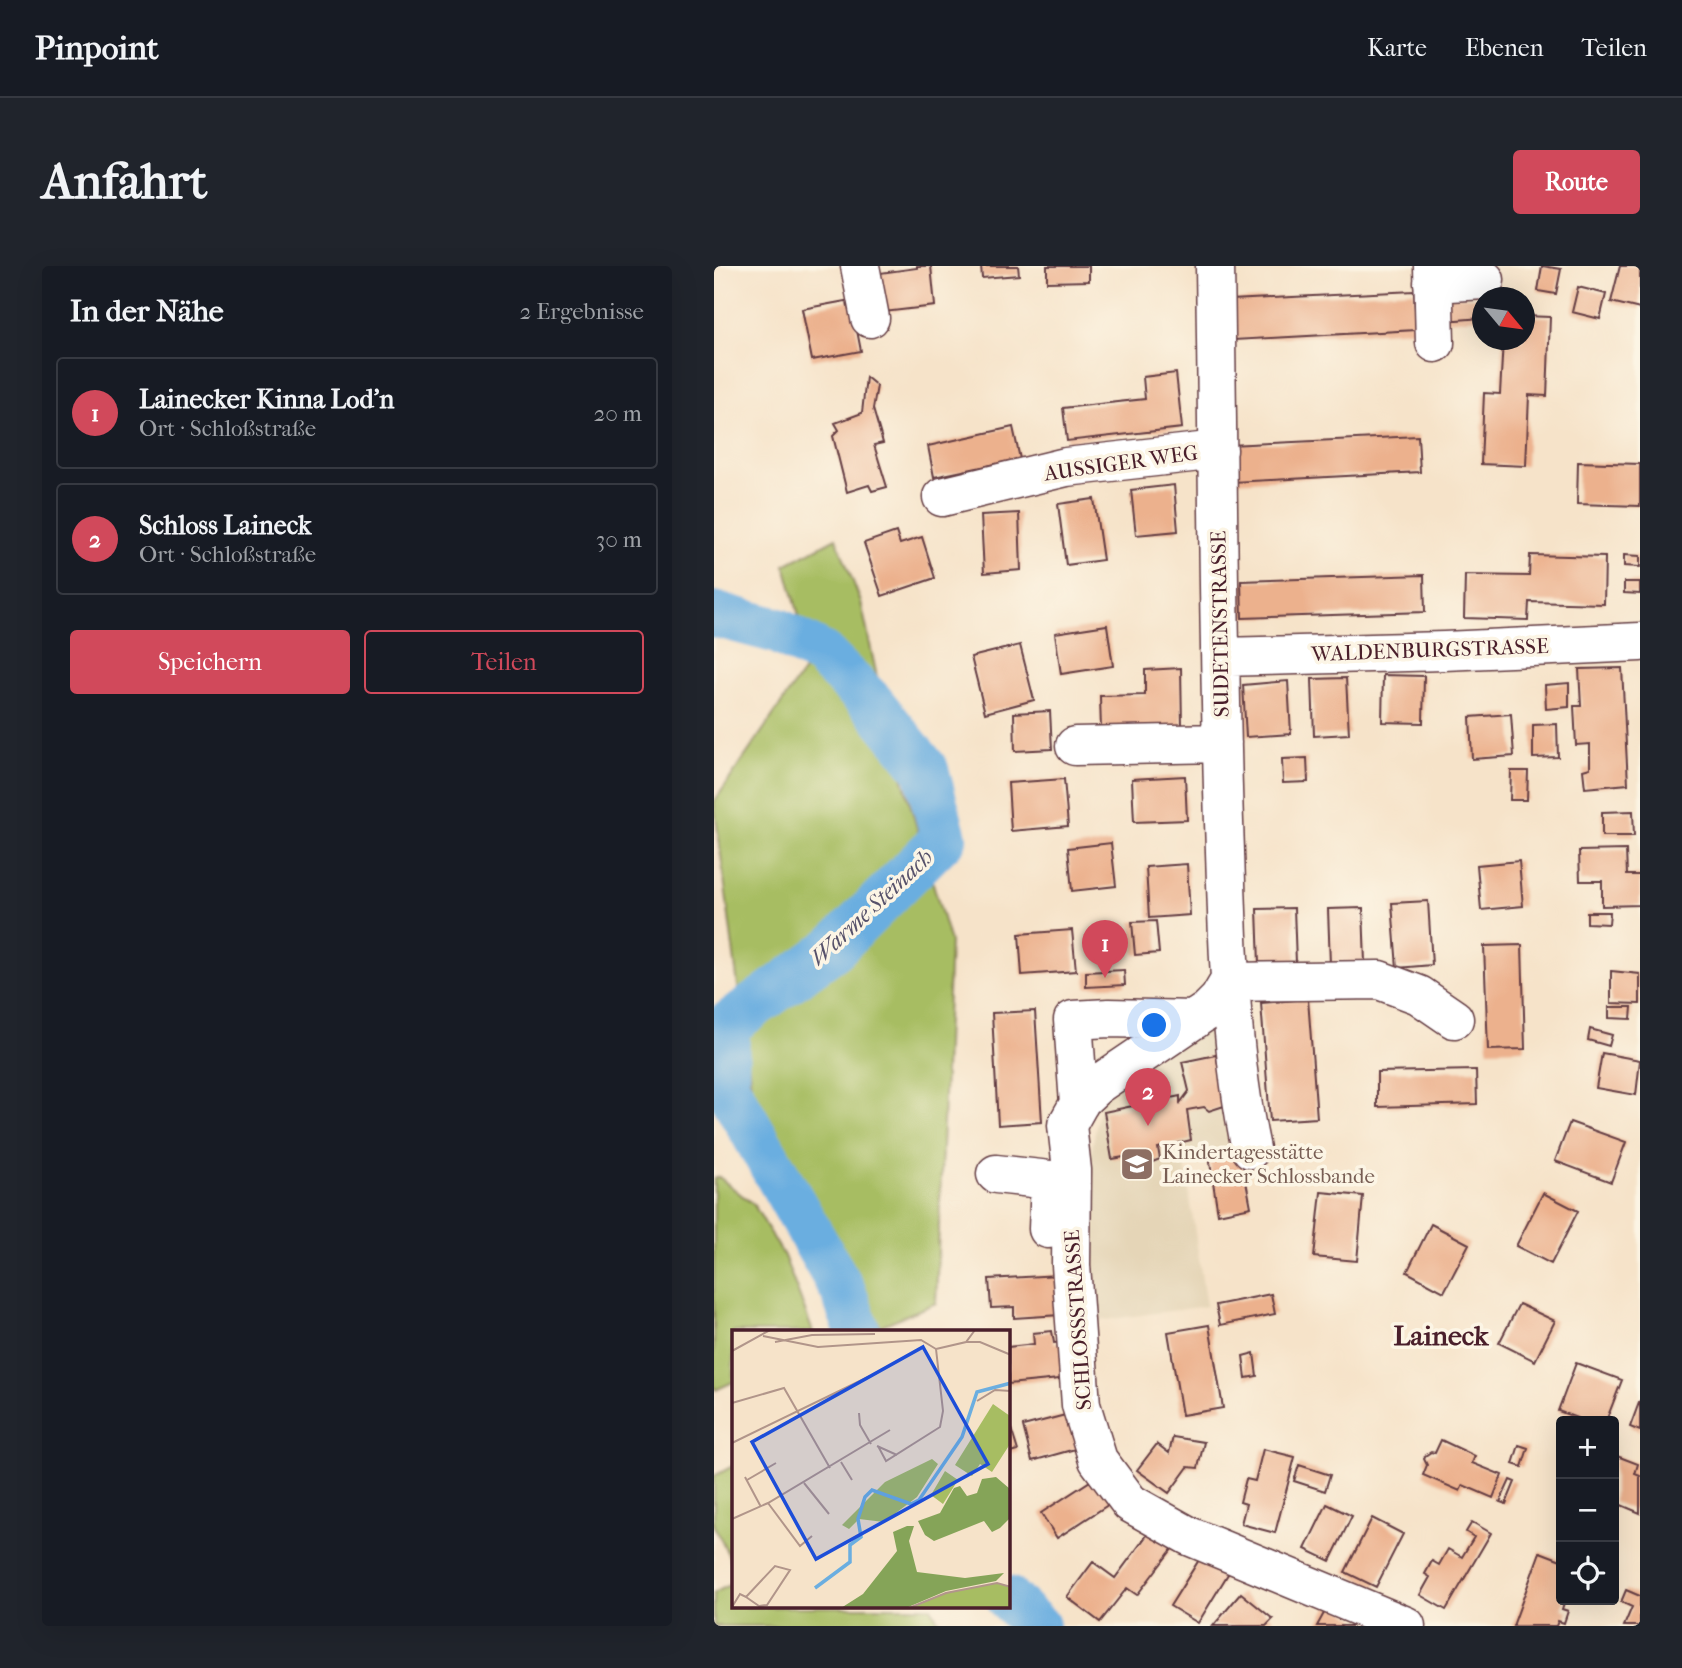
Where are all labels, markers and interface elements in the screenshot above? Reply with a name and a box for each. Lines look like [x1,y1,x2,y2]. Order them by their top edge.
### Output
text: Pinpoint [35,29,159,68]
text: Karte [1367,34,1427,62]
text: Ebenen [1465,34,1544,62]
text: Teilen [1582,34,1647,62]
button: Route [1513,150,1640,214]
text: Anfahrt [42,153,207,211]
north arrow [1472,287,1535,350]
text: In der Nähe [70,294,224,329]
text: 2 Ergebnisse [519,298,644,325]
text: Lainecker Kinna Lod'n [139,384,394,415]
text: 1 [91,400,99,427]
text: 20 m [593,400,642,427]
text: Ort · Schloßstraße [139,415,316,442]
street label: AUSSIGER WEG [1042,440,1199,486]
text: Schloss Laineck [139,510,311,541]
text: 2 [89,526,101,553]
text: 30 m [596,526,642,553]
street label: SUDETENSTRASSE [1206,530,1234,718]
text: Ort · Schloßstraße [139,541,316,568]
button: Speichern [70,630,350,694]
button: Teilen [364,630,644,694]
street label: WALDENBURGSTRASSE [1310,634,1549,666]
water label: Warme Steinach [804,844,938,971]
pin: 1 [1082,920,1128,978]
your location [1137,1008,1171,1042]
pin: 2 [1125,1068,1171,1126]
place label: Kindertagesstätte Lainecker Schlossbande [1162,1140,1375,1188]
school or university icon: Kindertagesstätte Lainecker Schlossbande [1118,1145,1156,1183]
street label: SCHLOSSSTRASSE [1060,1229,1096,1411]
district label: Laineck [1394,1319,1490,1352]
inset map [732,1330,1010,1608]
map controls [1556,1416,1619,1605]
button: + [1556,1416,1619,1479]
button: − [1556,1479,1619,1542]
button: locate [1556,1542,1619,1605]

